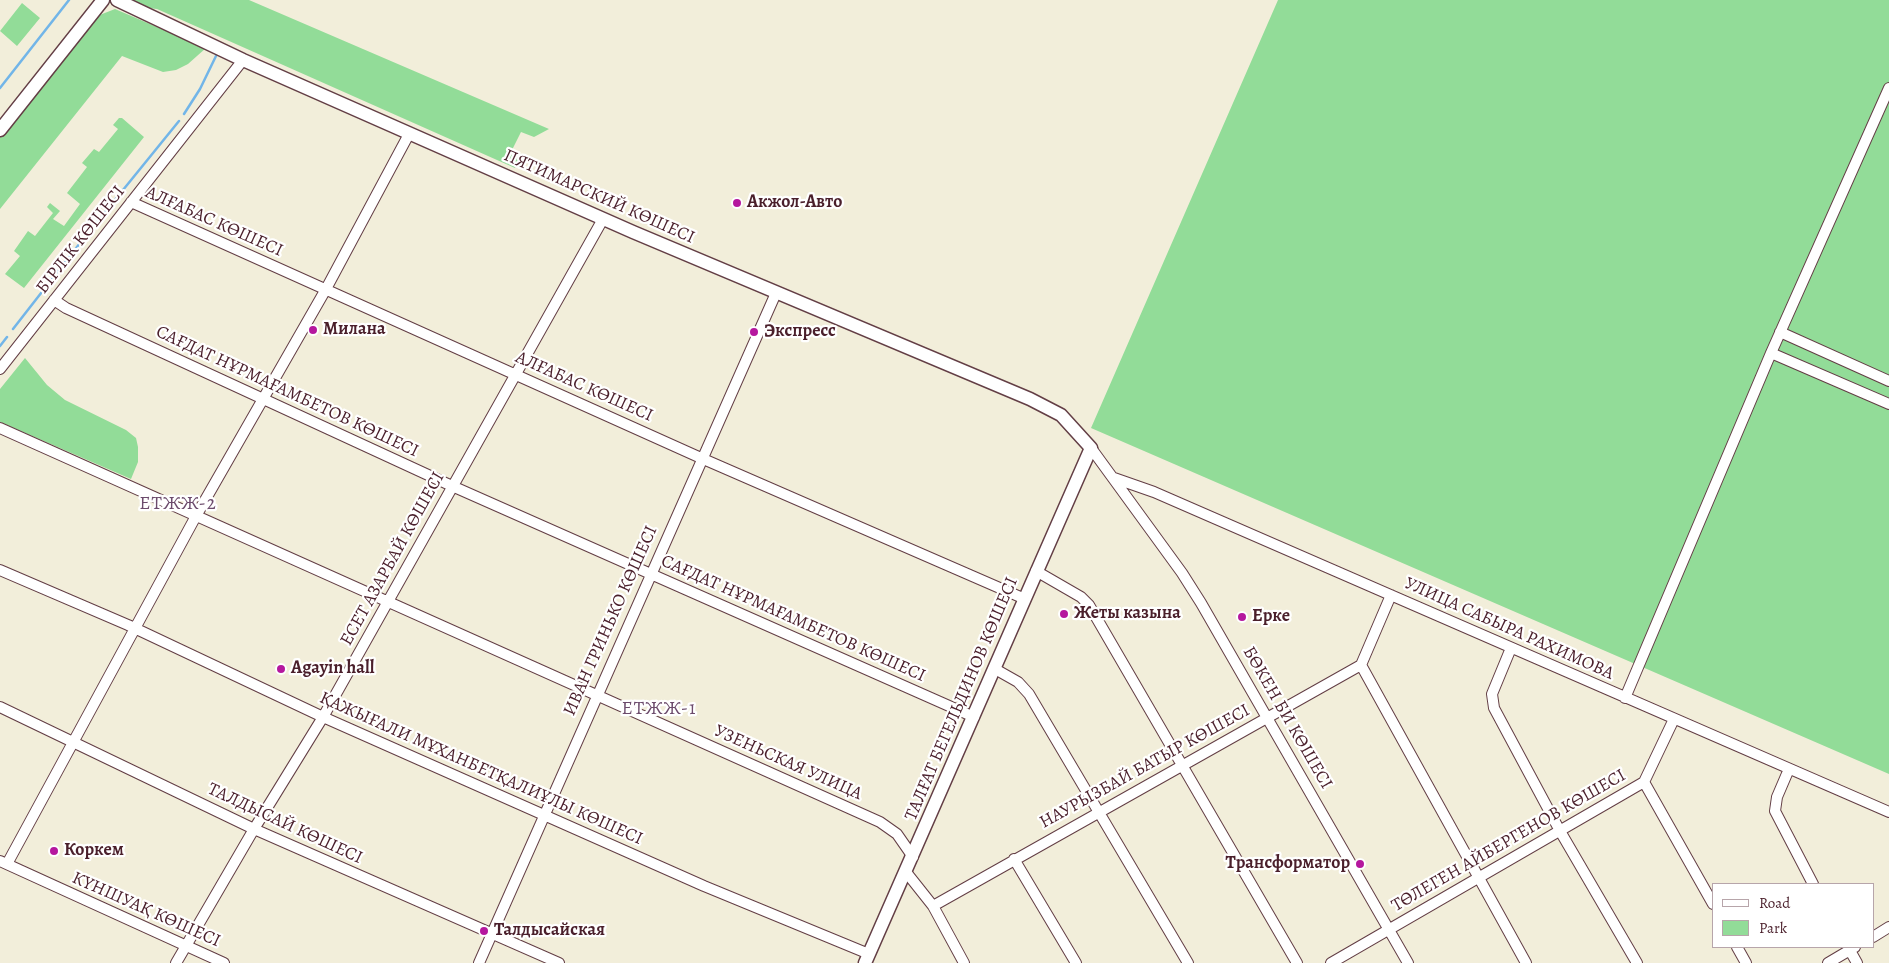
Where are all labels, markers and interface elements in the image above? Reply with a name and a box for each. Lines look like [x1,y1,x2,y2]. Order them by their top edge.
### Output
street label: ПЯТИМАРСКИЙ КӨШЕСІ [500,145,698,249]
street label: БІРЛІК КӨШЕСІ [32,182,130,298]
street label: АЛҒАБАС КӨШЕСІ [142,182,286,262]
place label: Акжол-Авто [747,192,842,214]
marker: Акжол-Авто [731,197,743,209]
place label: Милана [323,319,386,341]
street label: САҒДАТ НҰРМАҒАМБЕТОВ КӨШЕСІ [152,321,422,463]
place label: Экспресс [764,321,836,343]
marker: Милана [307,324,319,336]
marker: Экспресс [748,326,760,338]
street label: АЛҒАБАС КӨШЕСІ [512,347,656,427]
street label: ЕСЕТ АЗАРБАЙ КӨШЕСІ [336,468,450,650]
district label: ЕТЖЖ-2 [139,493,217,515]
street label: ИВАН ГРИНЬКО КӨШЕСІ [559,523,663,719]
street label: САҒДАТ НҰРМАҒАМБЕТОВ КӨШЕСІ [657,551,929,687]
street label: УЛИЦА САБЫРА РАХИМОВА [1401,573,1617,685]
street label: ТАЛҒАТ БЕГЕЛЬДИНОВ КӨШЕСІ [901,574,1023,824]
place label: Жеты казына [1074,603,1181,625]
place label: Ерке [1252,606,1290,628]
marker: Жеты казына [1058,608,1070,620]
marker: Ерке [1236,611,1248,623]
street label: БӨКЕН БИ КӨШЕСІ [1237,643,1337,793]
place label: Agayin hall [291,658,374,680]
marker: Agayin hall [275,663,287,675]
street label: ҚАЖЫҒАЛИ МҰХАНБЕТҚАЛИҰЛЫ КӨШЕСІ [316,688,646,850]
district label: ЕТЖЖ-1 [621,698,697,720]
street label: НАУРЫЗБАЙ БАТЫР КӨШЕСІ [1036,700,1254,834]
street label: УЗЕНЬСКАЯ УЛИЦА [711,721,865,805]
street label: ТӨЛЕГЕН АЙБЕРГЕНОВ КӨШЕСІ [1388,765,1630,917]
street label: ТАЛДЫСАЙ КӨШЕСІ [204,779,366,869]
place label: Коркем [64,840,124,862]
marker: Коркем [48,845,60,857]
place label: Трансформатор [1226,853,1350,875]
marker: Трансформатор [1354,858,1366,870]
street label: КҮНШУАҚ КӨШЕСІ [68,868,224,952]
legend [1712,883,1874,948]
text: Road [1759,893,1790,913]
text: Park [1759,918,1787,938]
place label: Талдысайская [494,920,605,942]
marker: Талдысайская [478,925,490,937]

